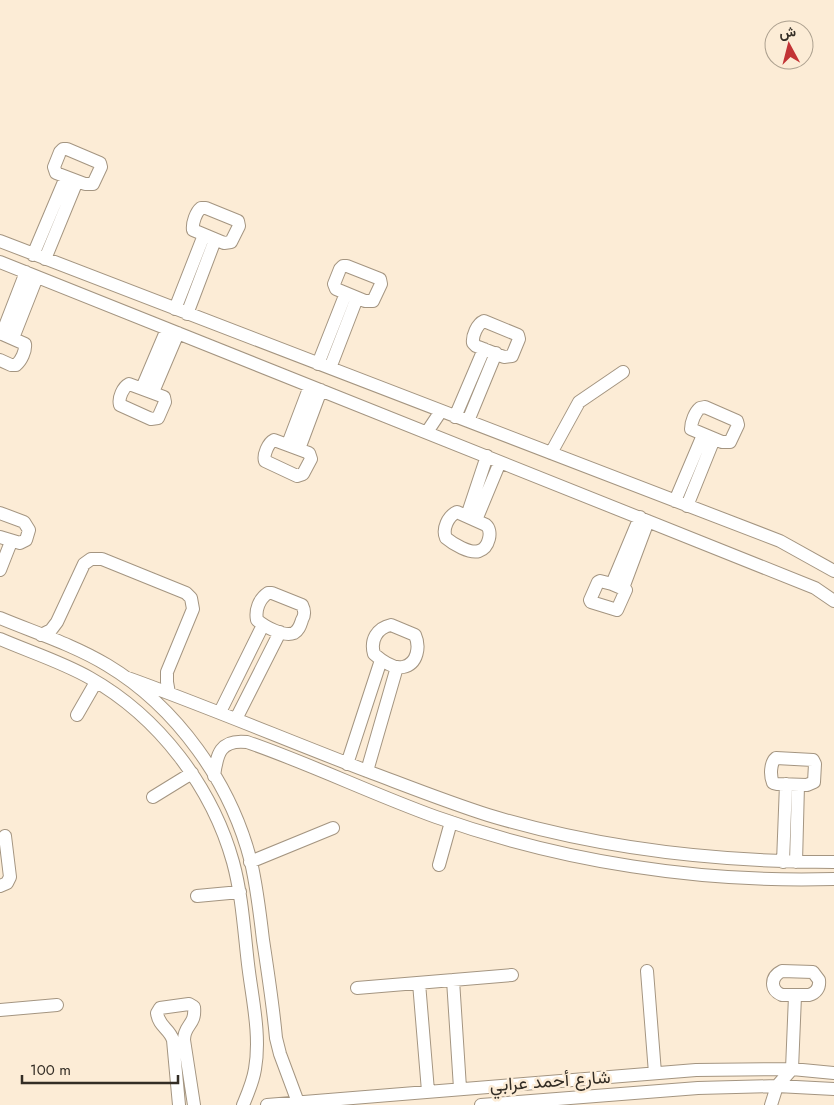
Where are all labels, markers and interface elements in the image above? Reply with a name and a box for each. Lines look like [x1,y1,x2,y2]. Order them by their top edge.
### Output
north arrow [764,20,814,70]
text: ش [778,21,797,43]
scale bar [22,1052,179,1084]
text: 100 m [30,1059,71,1081]
street label: شارع أحمد عرابي [489,1064,611,1100]

